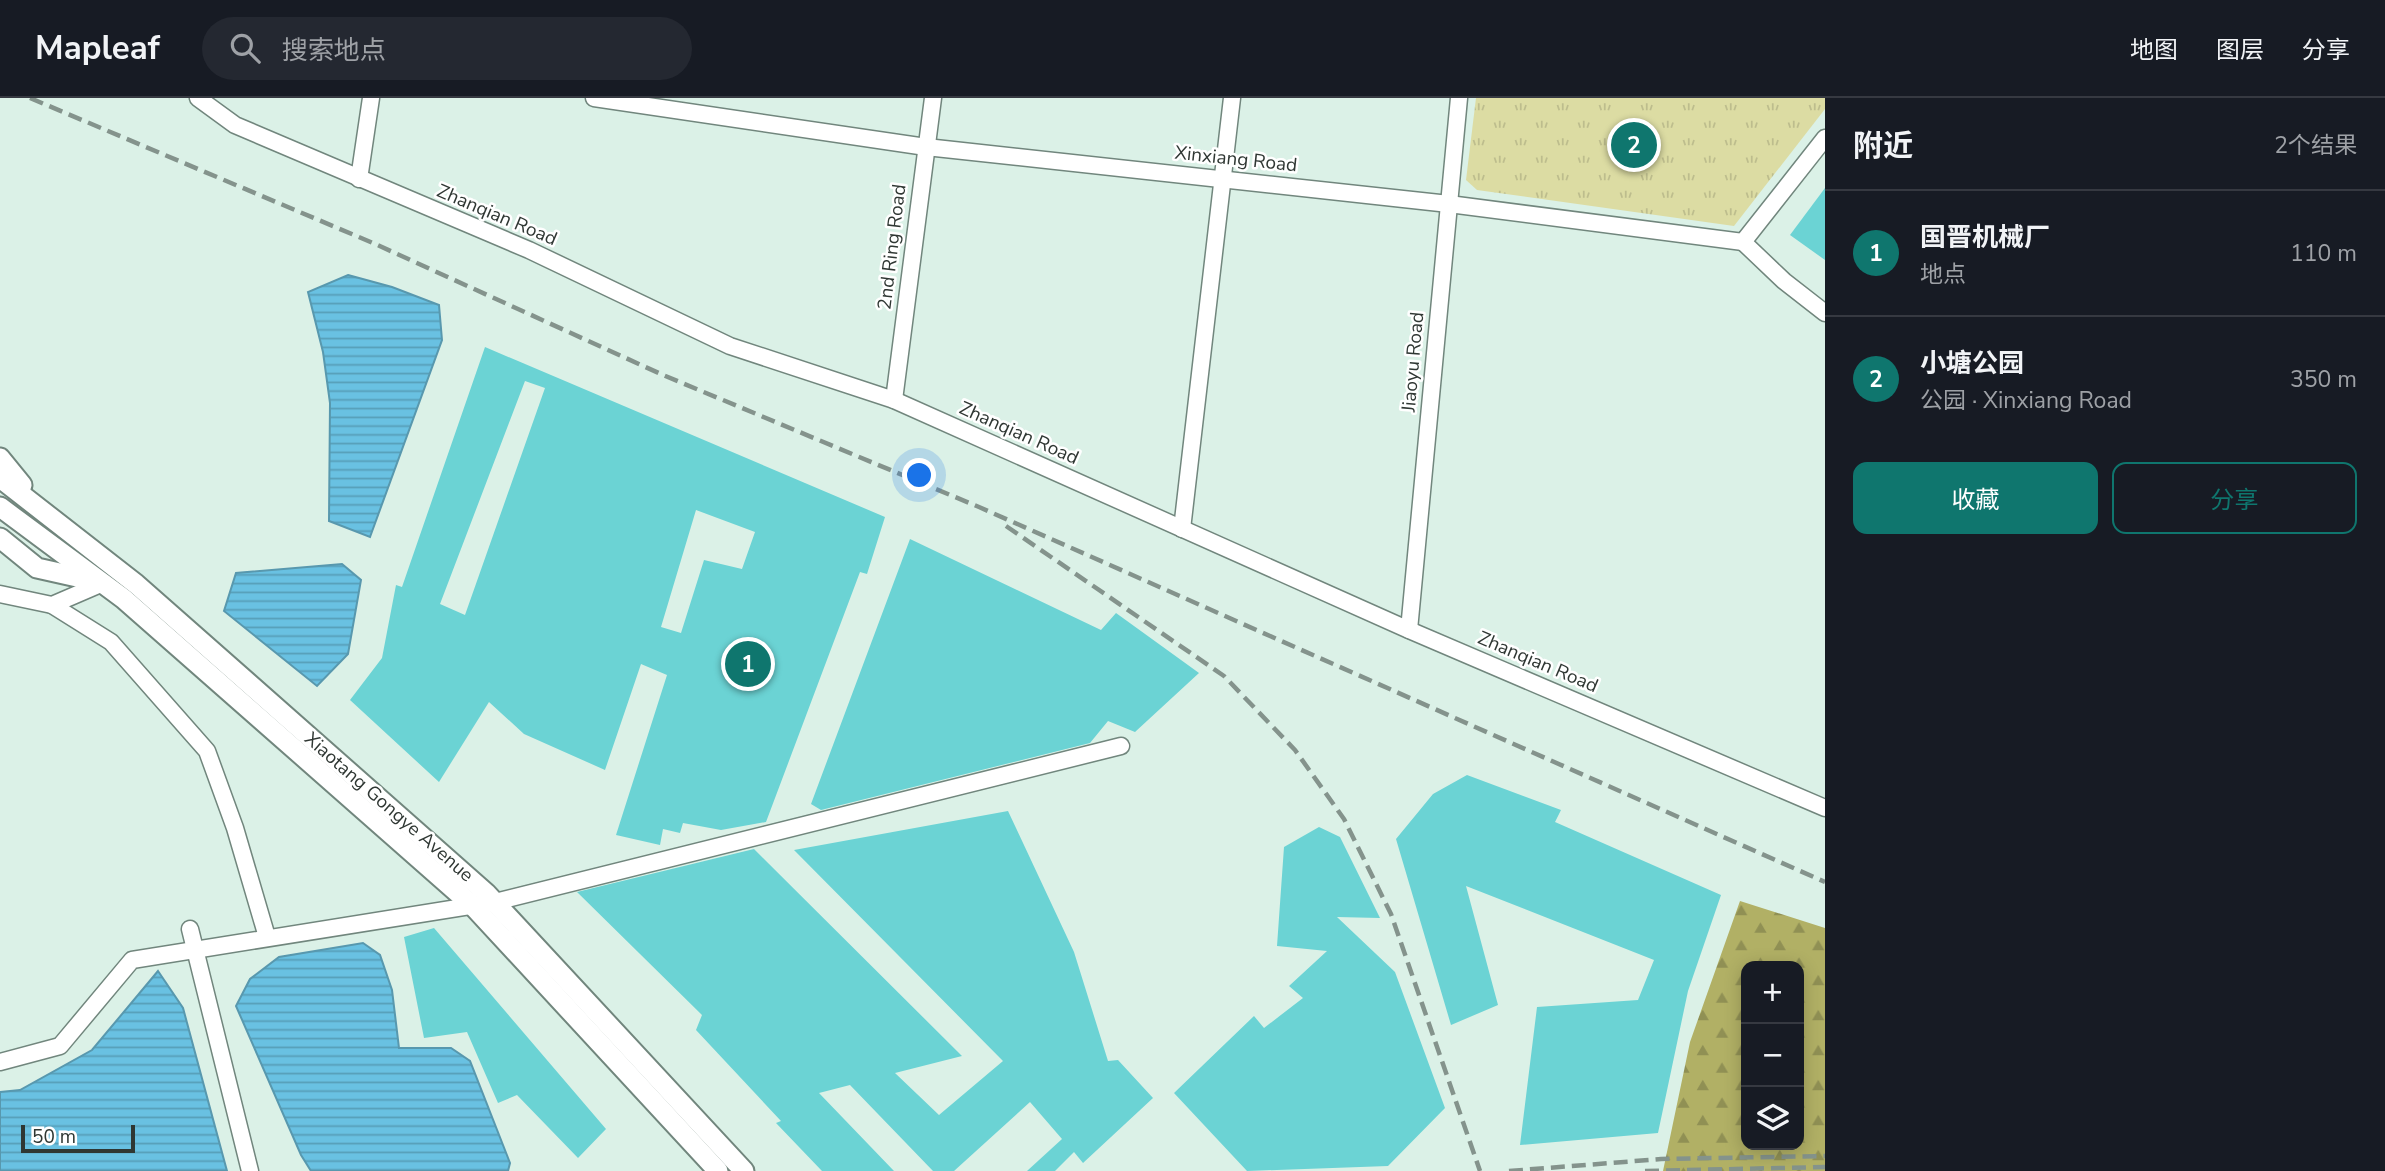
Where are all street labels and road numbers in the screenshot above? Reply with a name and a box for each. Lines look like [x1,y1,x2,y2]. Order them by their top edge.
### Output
street label: Xinxiang Road [1173,140,1299,178]
street label: Zhanqian Road [433,178,561,252]
street label: 2nd Ring Road [871,183,913,311]
street label: Jiaoyu Road [1396,311,1430,414]
street label: Zhanqian Road [955,395,1083,471]
street label: Zhanqian Road [1474,625,1602,699]
street label: Xiaotang Gongye Avenue [299,726,479,888]

